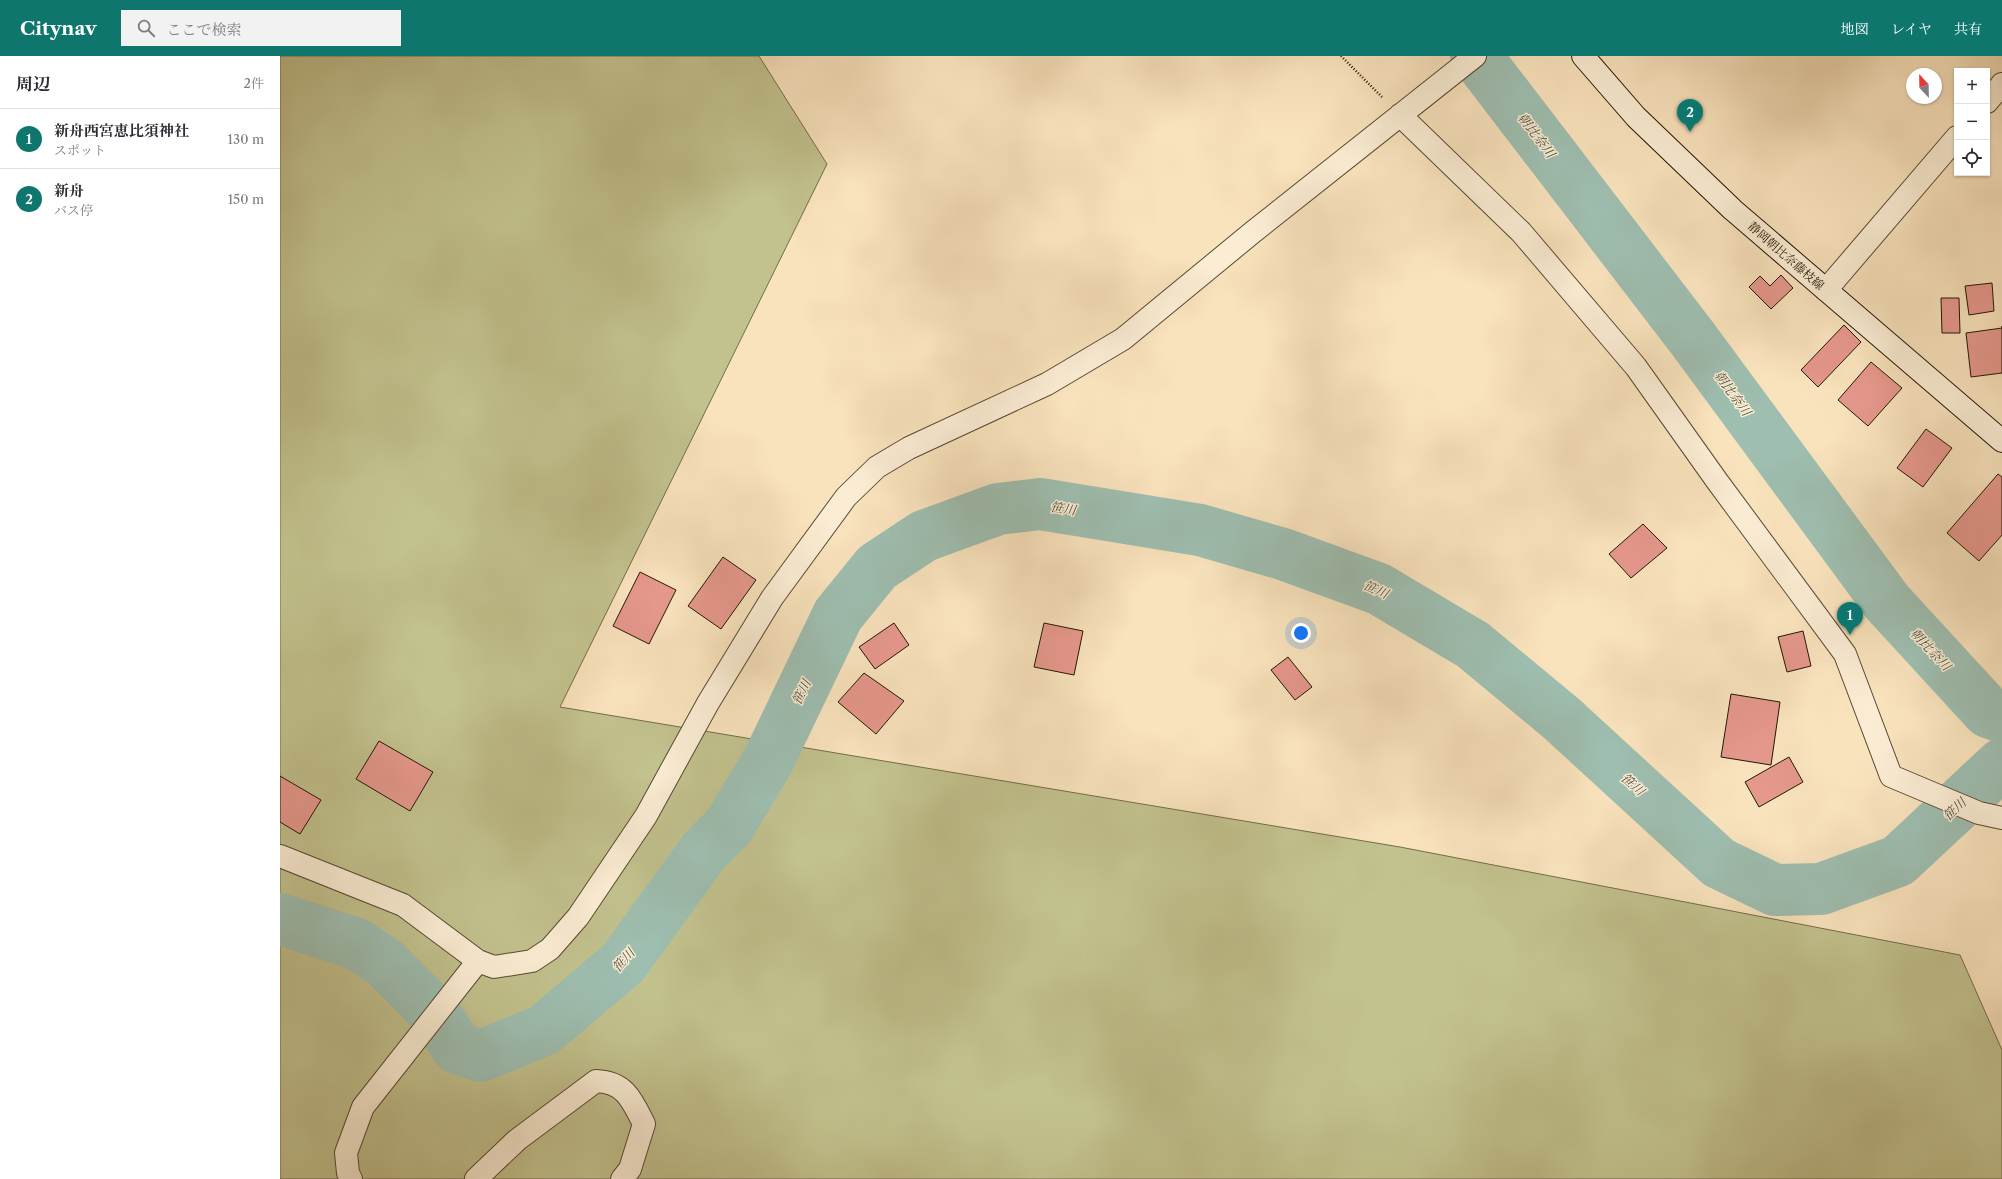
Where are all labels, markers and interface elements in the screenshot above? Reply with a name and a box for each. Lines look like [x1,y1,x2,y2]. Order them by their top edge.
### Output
search box [121,10,401,46]
text: Citynav [20,17,97,40]
icon: search [135,17,157,39]
text: ここで検索 [167,20,242,39]
text: 地図 [1841,20,1869,38]
text: レイヤ [1891,20,1932,38]
text: 共有 [1954,20,1982,38]
north arrow [1906,68,1942,104]
map controls [1954,68,1990,176]
button: + [1954,68,1990,104]
text: 周辺 [16,74,50,94]
text: 2件 [244,75,264,91]
pin: 2 [1677,99,1703,132]
button: − [1954,104,1990,140]
water label: 朝比奈川 [1515,109,1560,162]
text: 新舟西宮恵比須神社 [54,121,189,140]
text: 1 [26,131,32,147]
text: 130 m [228,131,264,147]
button: locate [1954,140,1990,176]
text: スポット [54,142,106,158]
text: 新舟 [54,181,84,200]
text: 2 [25,191,33,207]
text: 150 m [228,191,264,207]
text: バス停 [54,202,93,218]
street label: 静岡朝比奈藤枝線 [1745,218,1827,293]
water label: 朝比奈川 [1711,367,1756,420]
water label: 笹川 [1049,498,1079,518]
water label: 笹川 [1361,576,1393,602]
pin: 1 [1837,602,1863,635]
your location [1291,623,1311,643]
water label: 朝比奈川 [1907,625,1956,675]
water label: 笹川 [788,675,815,707]
water label: 笹川 [1618,769,1649,800]
water label: 笹川 [1939,793,1970,824]
water label: 笹川 [608,944,639,975]

